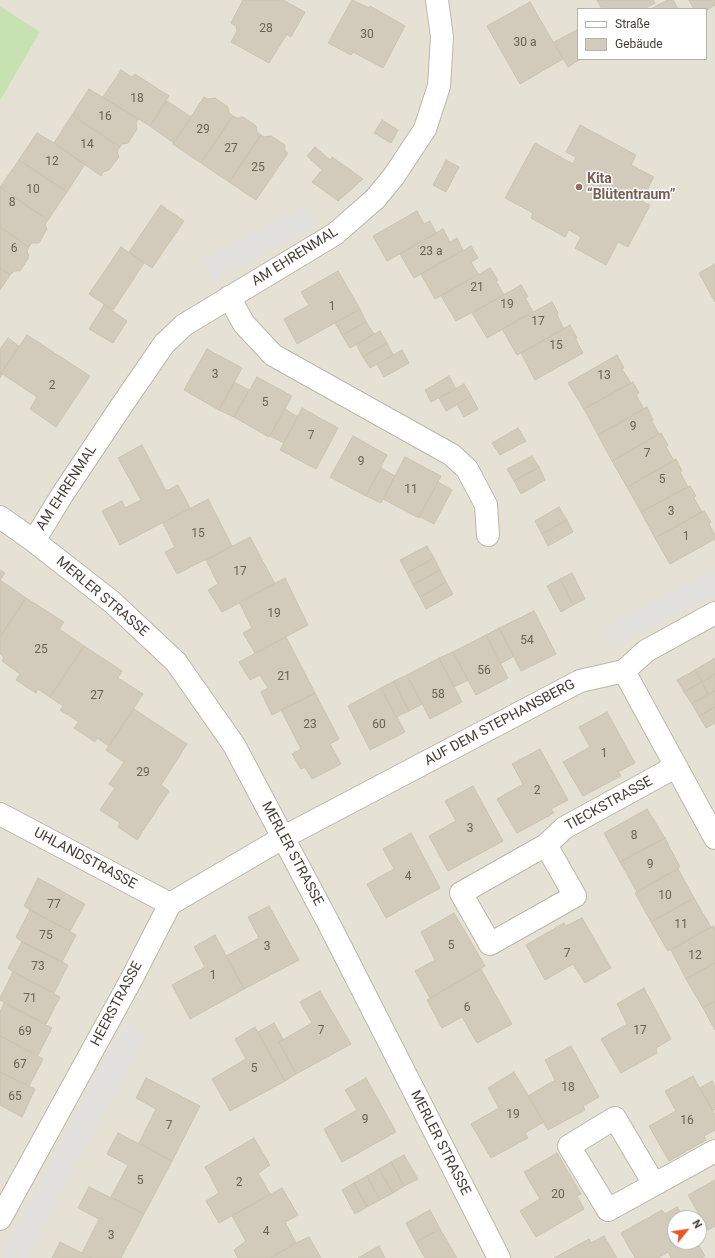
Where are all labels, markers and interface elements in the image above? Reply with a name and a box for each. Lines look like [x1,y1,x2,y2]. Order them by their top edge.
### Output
legend [577,8,707,60]
text: Straße [615,17,650,31]
house number: 28 [259,22,273,36]
house number: 30 [360,28,374,42]
house number: 30 a [514,36,536,50]
text: Gebäude [615,37,663,51]
house number: 18 [130,92,144,106]
house number: 16 [98,110,112,124]
house number: 29 [196,123,210,137]
house number: 14 [80,138,94,152]
house number: 27 [224,142,238,156]
house number: 12 [45,155,59,169]
house number: 25 [251,161,265,175]
place label: Kita “Blütentraum” [587,171,675,204]
marker: Kita “Blütentraum” [574,182,584,192]
house number: 10 [26,183,40,197]
house number: 8 [9,196,15,210]
street label: AM EHRENMAL [249,224,341,290]
house number: 6 [11,242,17,256]
house number: 23 a [420,245,442,259]
house number: 21 [470,281,484,295]
house number: 19 [500,298,514,312]
house number: 1 [329,300,335,314]
house number: 17 [531,315,545,329]
house number: 15 [549,339,563,353]
house number: 3 [212,368,218,382]
house number: 13 [597,369,611,383]
house number: 2 [49,379,55,393]
house number: 5 [262,396,268,410]
house number: 9 [630,420,636,434]
house number: 7 [308,429,314,443]
street label: AM EHRENMAL [33,442,101,534]
house number: 7 [644,447,650,461]
house number: 9 [358,455,364,469]
house number: 5 [659,473,665,487]
house number: 11 [404,483,418,497]
house number: 3 [668,505,674,519]
house number: 15 [191,527,205,541]
house number: 1 [683,530,689,544]
street label: MERLER STRASSE [52,553,152,641]
house number: 17 [233,565,247,579]
house number: 19 [267,607,281,621]
house number: 54 [520,634,534,648]
house number: 25 [34,643,48,657]
house number: 56 [477,664,491,678]
house number: 21 [277,670,291,684]
street label: AUF DEM STEPHANSBERG [422,676,578,770]
house number: 58 [431,688,445,702]
house number: 27 [90,689,104,703]
house number: 23 [303,718,317,732]
house number: 60 [372,718,386,732]
house number: 1 [601,747,607,761]
house number: 29 [136,766,150,780]
street label: TIECKSTRASSE [562,773,656,835]
house number: 2 [534,784,540,798]
street label: MERLER STRASSE [257,799,327,909]
house number: 3 [467,822,473,836]
street label: UHLANDSTRASSE [31,825,139,893]
house number: 8 [631,829,637,843]
house number: 9 [647,858,653,872]
house number: 4 [405,870,411,884]
house number: 10 [658,889,672,903]
house number: 77 [47,898,61,912]
house number: 11 [674,918,688,932]
house number: 75 [39,929,53,943]
house number: 5 [448,939,454,953]
house number: 3 [264,940,270,954]
house number: 7 [564,947,570,961]
house number: 12 [688,949,702,963]
street label: HEERSTRASSE [88,959,146,1049]
house number: 73 [31,960,45,974]
house number: 1 [210,969,216,983]
house number: 71 [23,992,37,1006]
house number: 6 [464,1001,470,1015]
house number: 7 [318,1024,324,1038]
house number: 17 [633,1024,647,1038]
house number: 69 [18,1025,32,1039]
house number: 67 [13,1058,27,1072]
house number: 5 [251,1062,257,1076]
house number: 18 [561,1081,575,1095]
street label: MERLER STRASSE [406,1088,474,1198]
house number: 65 [8,1090,22,1104]
house number: 19 [506,1108,520,1122]
house number: 9 [362,1113,368,1127]
house number: 16 [680,1114,694,1128]
house number: 7 [166,1119,172,1133]
house number: 5 [137,1174,143,1188]
house number: 2 [236,1176,242,1190]
house number: 20 [551,1188,565,1202]
north arrow [667,1210,707,1250]
text: N [689,1218,705,1231]
house number: 4 [263,1225,269,1239]
house number: 3 [108,1229,114,1243]

